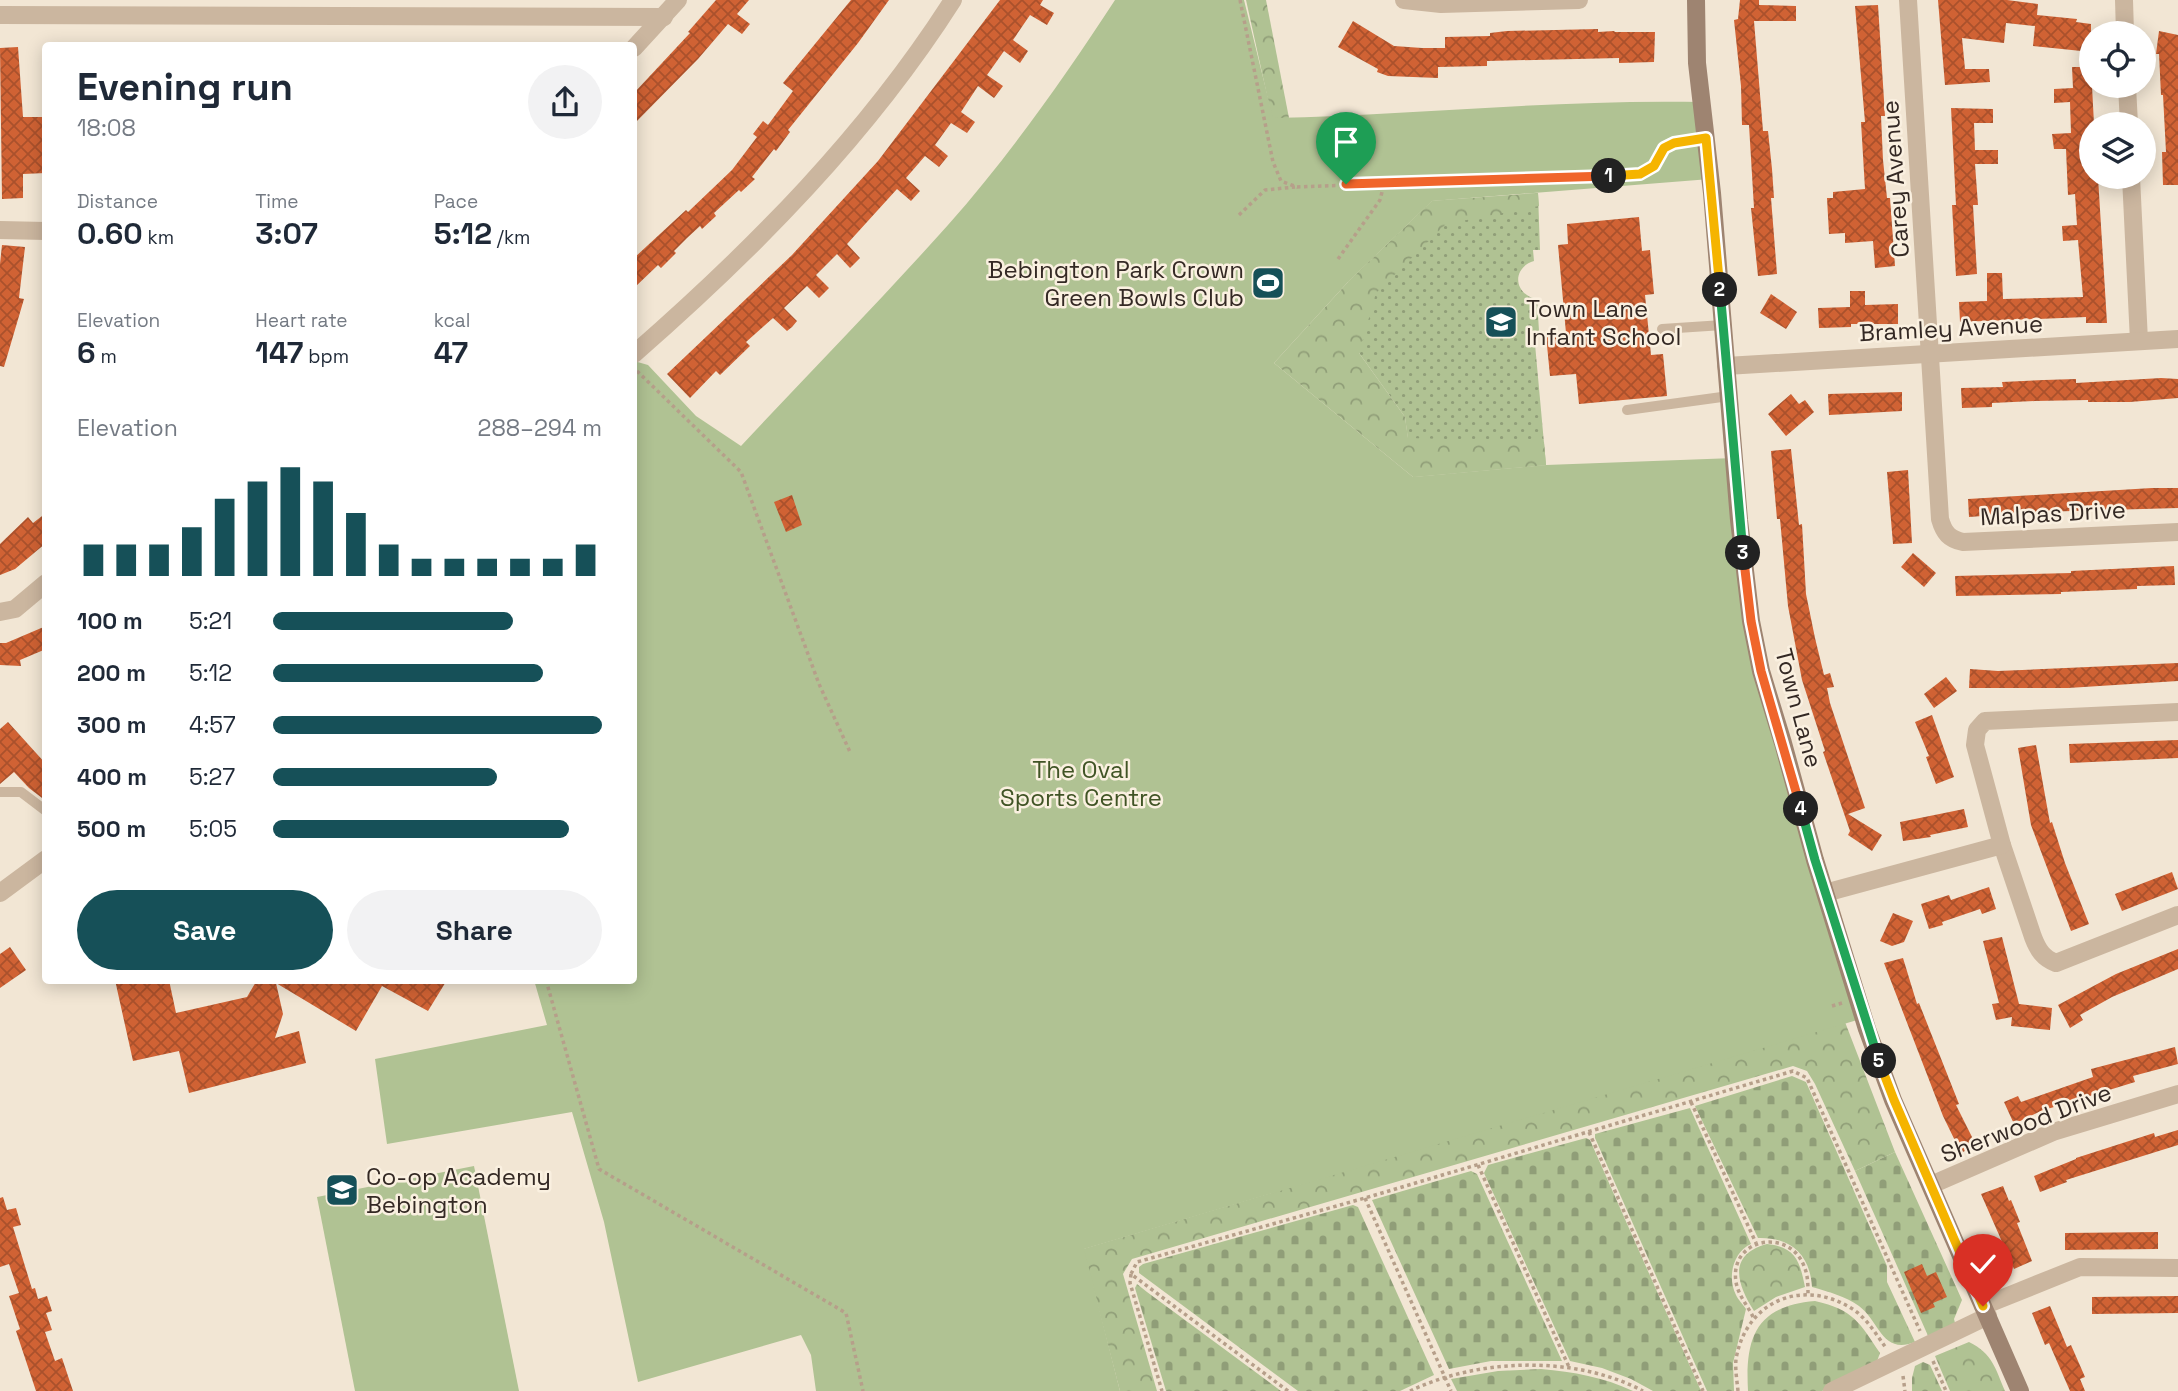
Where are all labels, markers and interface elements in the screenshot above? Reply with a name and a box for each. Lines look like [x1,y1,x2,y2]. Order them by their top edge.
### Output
map controls [2079,21,2156,189]
button: locate [2079,21,2156,98]
text: Evening run [77,63,293,111]
button: share [528,65,602,139]
street label: Carey Avenue [1874,99,1916,259]
pin [1316,112,1376,184]
button: layers [2079,112,2156,189]
text: 18:08 [77,113,136,143]
icon: arrive [1327,123,1365,161]
pin: 1 [1592,158,1626,194]
text: 1 [1604,163,1613,188]
text: Distance [77,189,158,214]
text: Time [255,189,299,214]
text: Pace [434,189,478,214]
text: 0.60 [77,214,143,253]
text: 3:07 [255,214,318,253]
text: 5:12 [434,214,492,253]
text: km [143,225,174,250]
text: /km [492,225,530,250]
place label: Bebington Park Crown Green Bowls Club [988,254,1244,313]
sports icon: Bebington Park Crown Green Bowls Club [1249,264,1287,302]
pin: 2 [1702,272,1738,308]
text: 2 [1714,277,1725,302]
place label: Town Lane Infant School [1526,293,1681,352]
school or university icon: Town Lane Infant School [1482,303,1520,341]
text: Elevation [77,308,160,333]
text: Heart rate [255,308,348,333]
text: kcal [434,308,470,333]
street label: Bramley Avenue [1858,308,2044,348]
text: 6 [77,333,96,372]
text: 147 [255,333,303,372]
text: 47 [434,333,468,372]
text: m [96,344,117,369]
text: bpm [303,344,349,369]
text: Elevation [77,413,178,443]
text: 288–294 m [478,413,602,443]
street label: Malpas Drive [1979,494,2127,532]
pin: 3 [1726,536,1760,570]
text: 3 [1737,540,1748,565]
text: 100 m [77,606,143,636]
text: 5:21 [189,606,232,636]
street label: Town Lane [1768,645,1830,771]
text: 200 m [77,658,146,688]
text: 5:12 [189,658,232,688]
text: 300 m [77,710,146,740]
text: 4:57 [189,710,236,740]
park label: The Oval Sports Centre [1000,754,1162,813]
text: 400 m [77,762,147,792]
text: 5:27 [189,762,235,792]
pin: 4 [1784,792,1818,826]
text: 4 [1794,796,1807,821]
text: 500 m [77,814,146,844]
text: 5:05 [189,814,237,844]
button: Save [77,890,333,970]
button: Share [347,890,602,970]
pin: 5 [1862,1044,1896,1078]
text: 5 [1873,1048,1884,1073]
street label: Sherwood Drive [1936,1076,2116,1170]
place label: Co-op Academy Bebington [366,1161,551,1220]
school or university icon: Co-op Academy Bebington [323,1171,361,1209]
pin [1953,1234,2013,1306]
icon: check [1964,1245,2002,1283]

